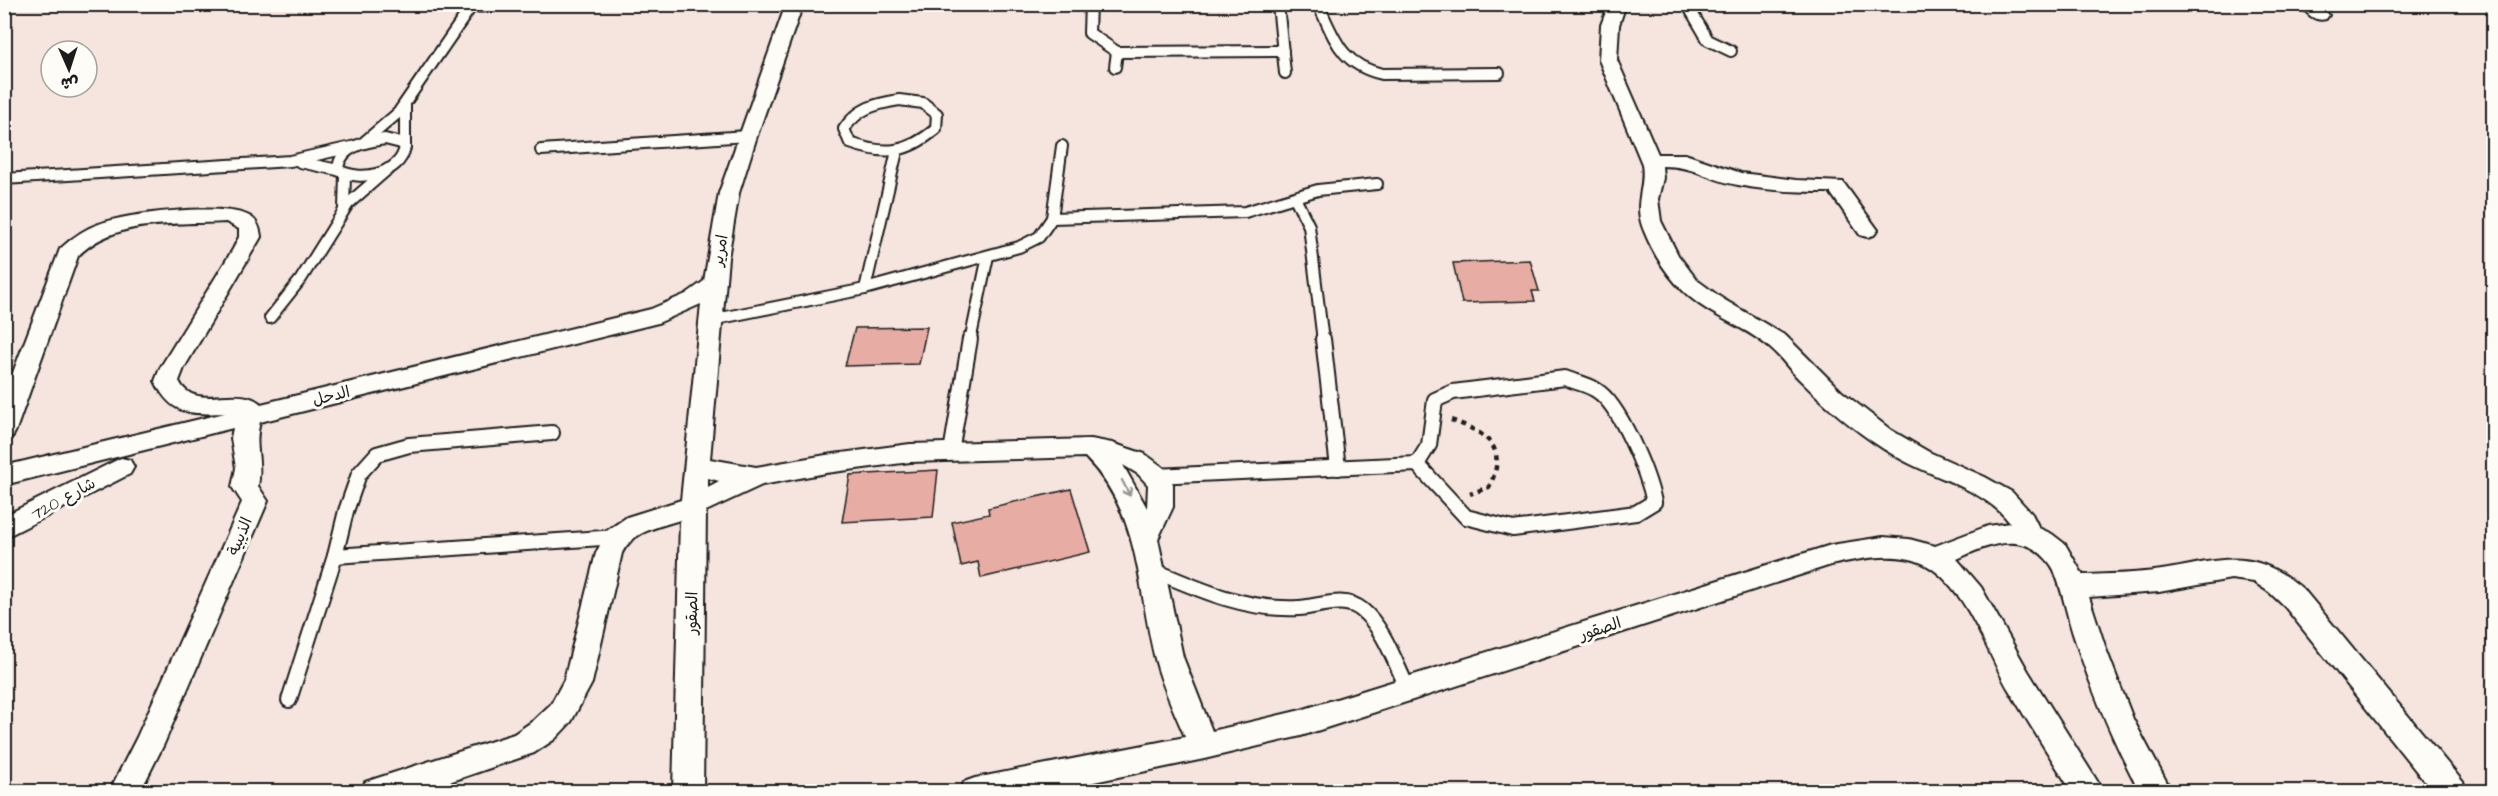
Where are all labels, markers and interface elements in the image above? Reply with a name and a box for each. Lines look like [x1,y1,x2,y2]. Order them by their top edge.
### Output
north arrow [39,39,99,99]
text: ش [60,72,79,94]
street label: امرير [706,233,734,270]
street label: الدحل [310,381,352,411]
street label: شارع 720 [27,472,99,525]
one-way arrow [1120,479,1132,497]
street label: الذيبية [222,514,258,559]
street label: الصقور [681,591,703,637]
street label: الصقور [1575,612,1624,647]

